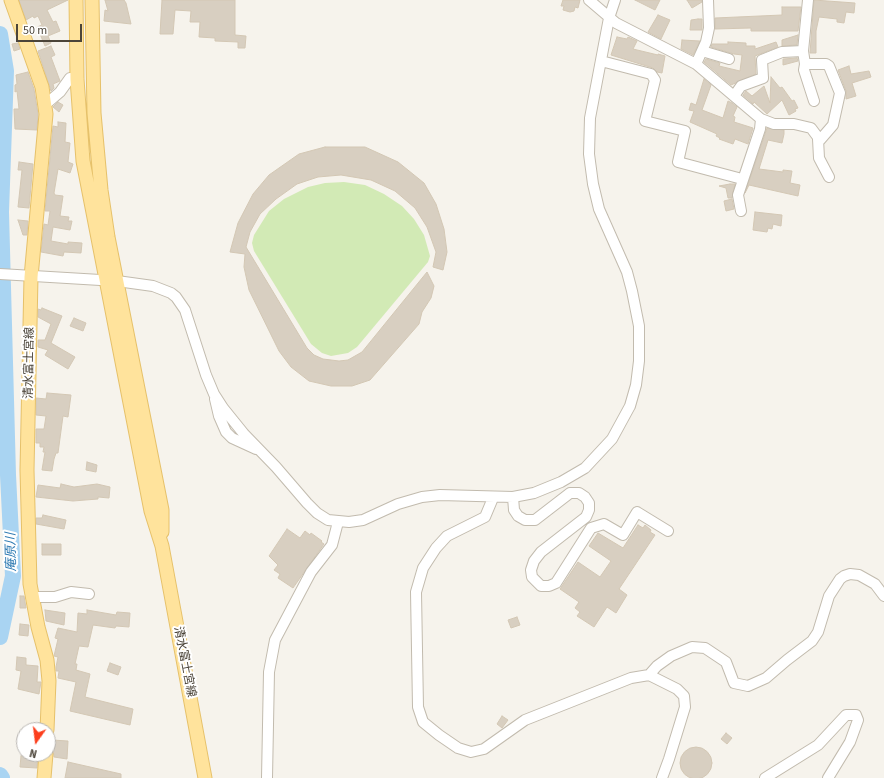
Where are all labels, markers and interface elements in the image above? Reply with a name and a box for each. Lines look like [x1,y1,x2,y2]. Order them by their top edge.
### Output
scale bar [18,16,84,42]
text: 50 m [23,22,47,39]
street label: 清水富士宮線 [22,327,38,399]
water label: 庵原川 [4,532,20,572]
street label: 清水富士宮線 [170,625,198,699]
north arrow [16,722,56,762]
text: N [28,745,39,761]

